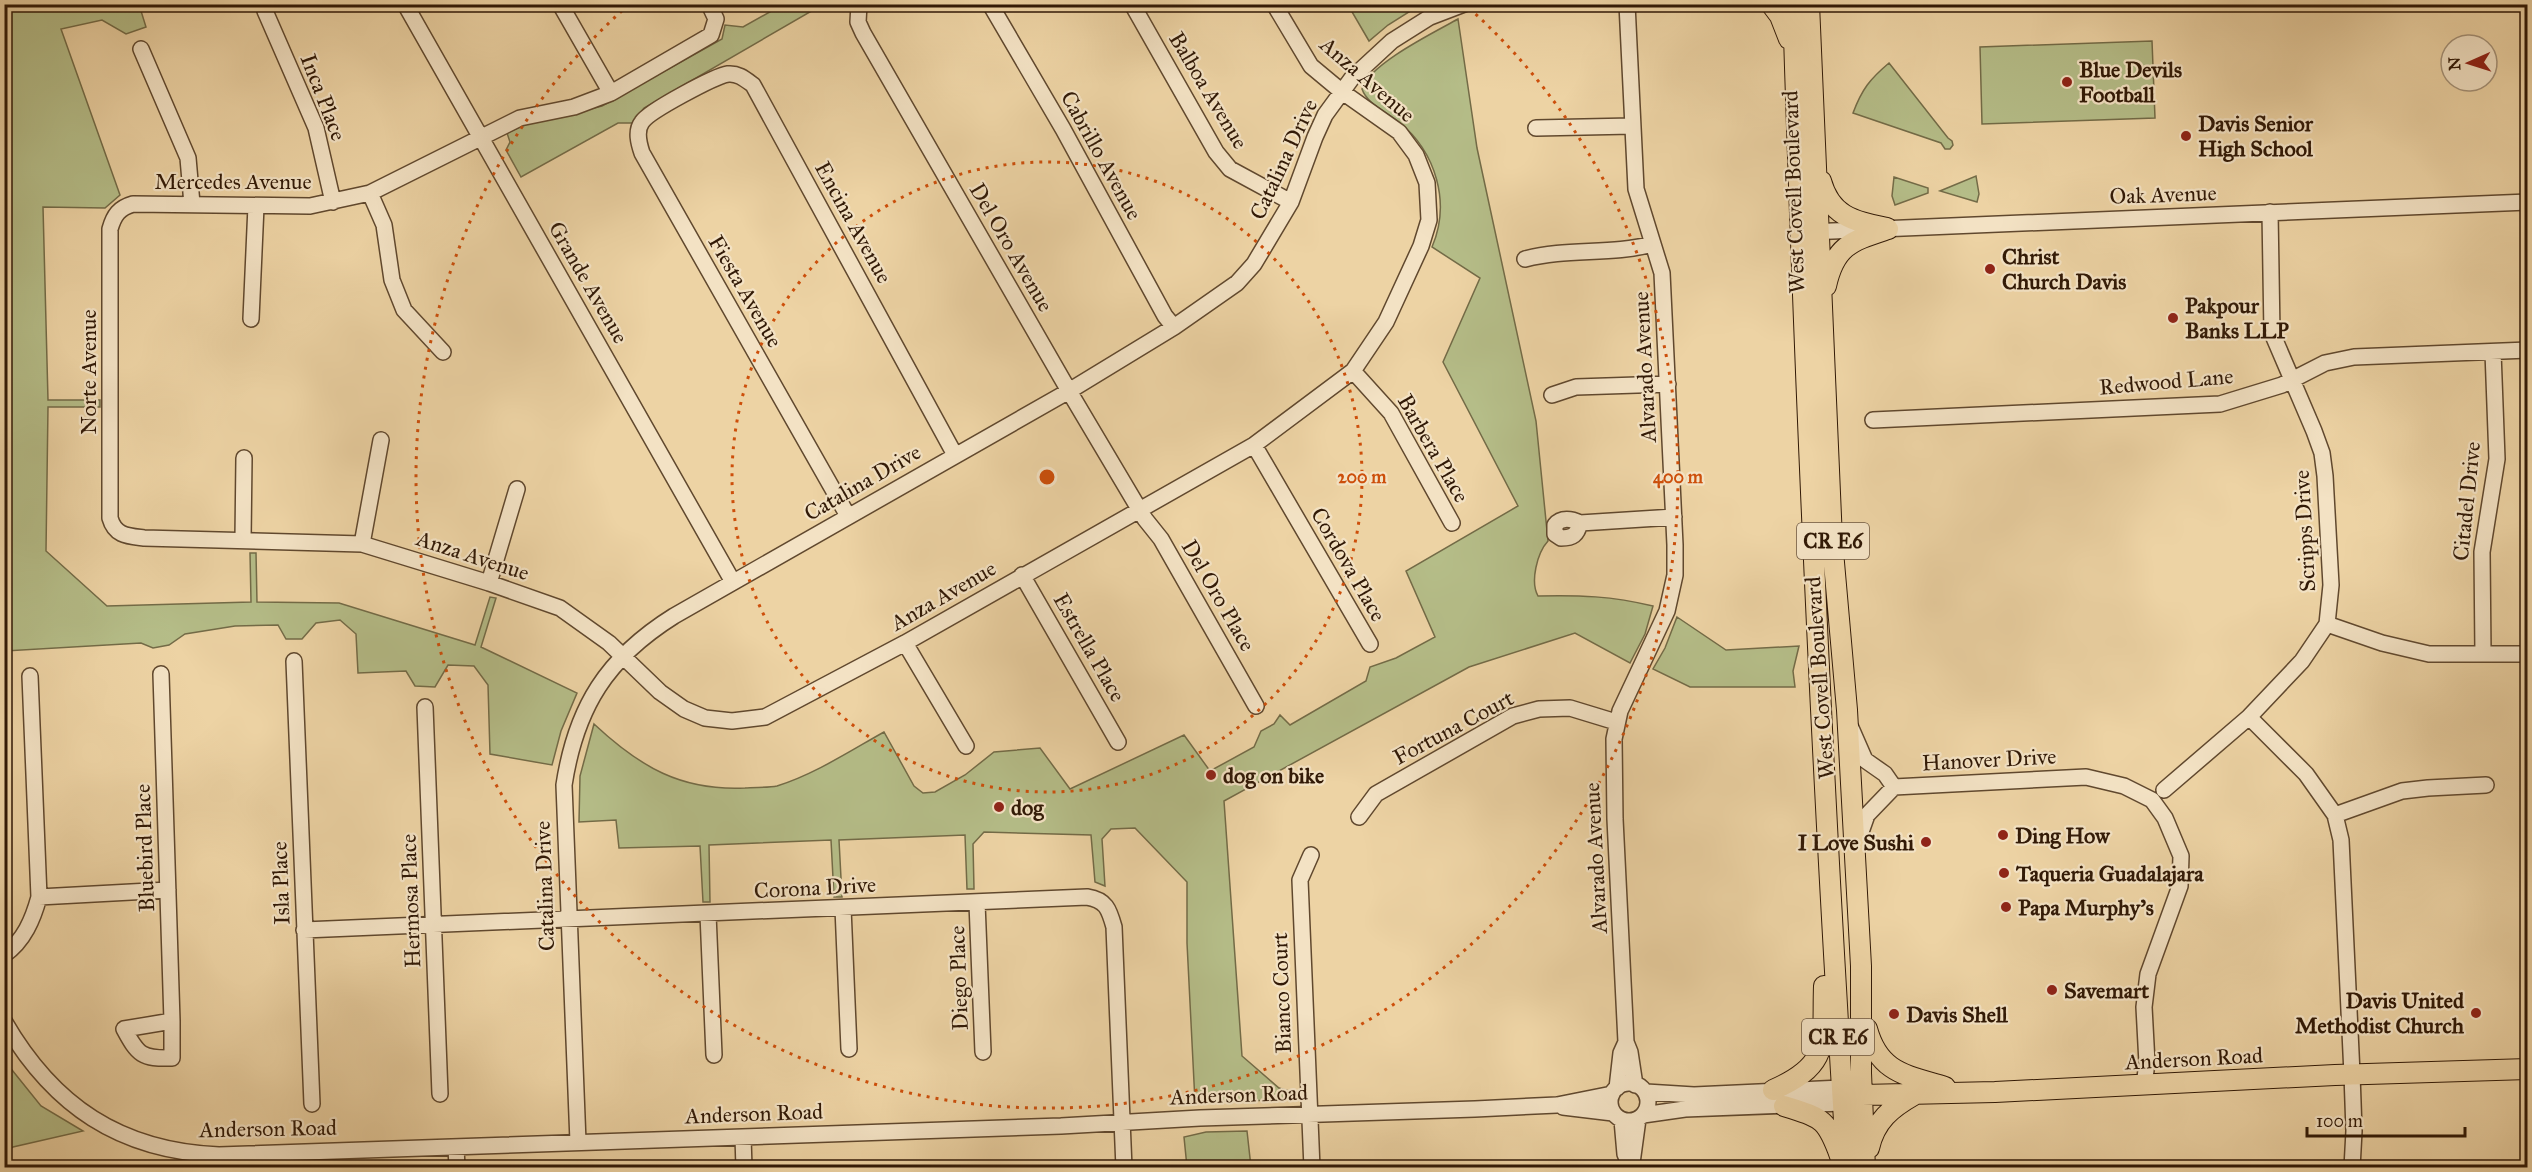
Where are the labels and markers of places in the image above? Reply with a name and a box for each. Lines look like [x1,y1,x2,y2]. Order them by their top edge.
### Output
place label: Blue Devils Football [2079,56,2182,108]
marker: Blue Devils Football [2060,75,2074,89]
place label: Davis Senior High School [2198,110,2314,162]
marker: Davis Senior High School [2179,129,2193,143]
place label: Christ Church Davis [2002,243,2126,295]
marker: Christ Church Davis [1983,262,1997,276]
place label: Pakpour Banks LLP [2185,292,2289,344]
marker: Pakpour Banks LLP [2166,311,2180,325]
centre of rings [1037,467,1057,487]
place label: dog on bike [1223,762,1324,789]
marker: dog on bike [1204,768,1218,782]
place label: dog [1011,794,1044,821]
marker: dog [992,800,1006,814]
place label: Ding How [2015,822,2111,849]
marker: Ding How [1996,828,2010,842]
place label: I Love Sushi [1798,829,1915,856]
marker: I Love Sushi [1919,835,1933,849]
place label: Taqueria Guadalajara [2015,860,2204,887]
marker: Taqueria Guadalajara [1997,866,2011,880]
place label: Papa Murphy's [2018,894,2154,921]
marker: Papa Murphy's [1999,900,2013,914]
place label: Savemart [2064,977,2149,1004]
marker: Savemart [2045,983,2059,997]
place label: Davis United Methodist Church [2295,987,2465,1039]
place label: Davis Shell [1906,1001,2009,1028]
marker: Davis United Methodist Church [2469,1006,2483,1020]
marker: Davis Shell [1887,1007,1901,1021]

